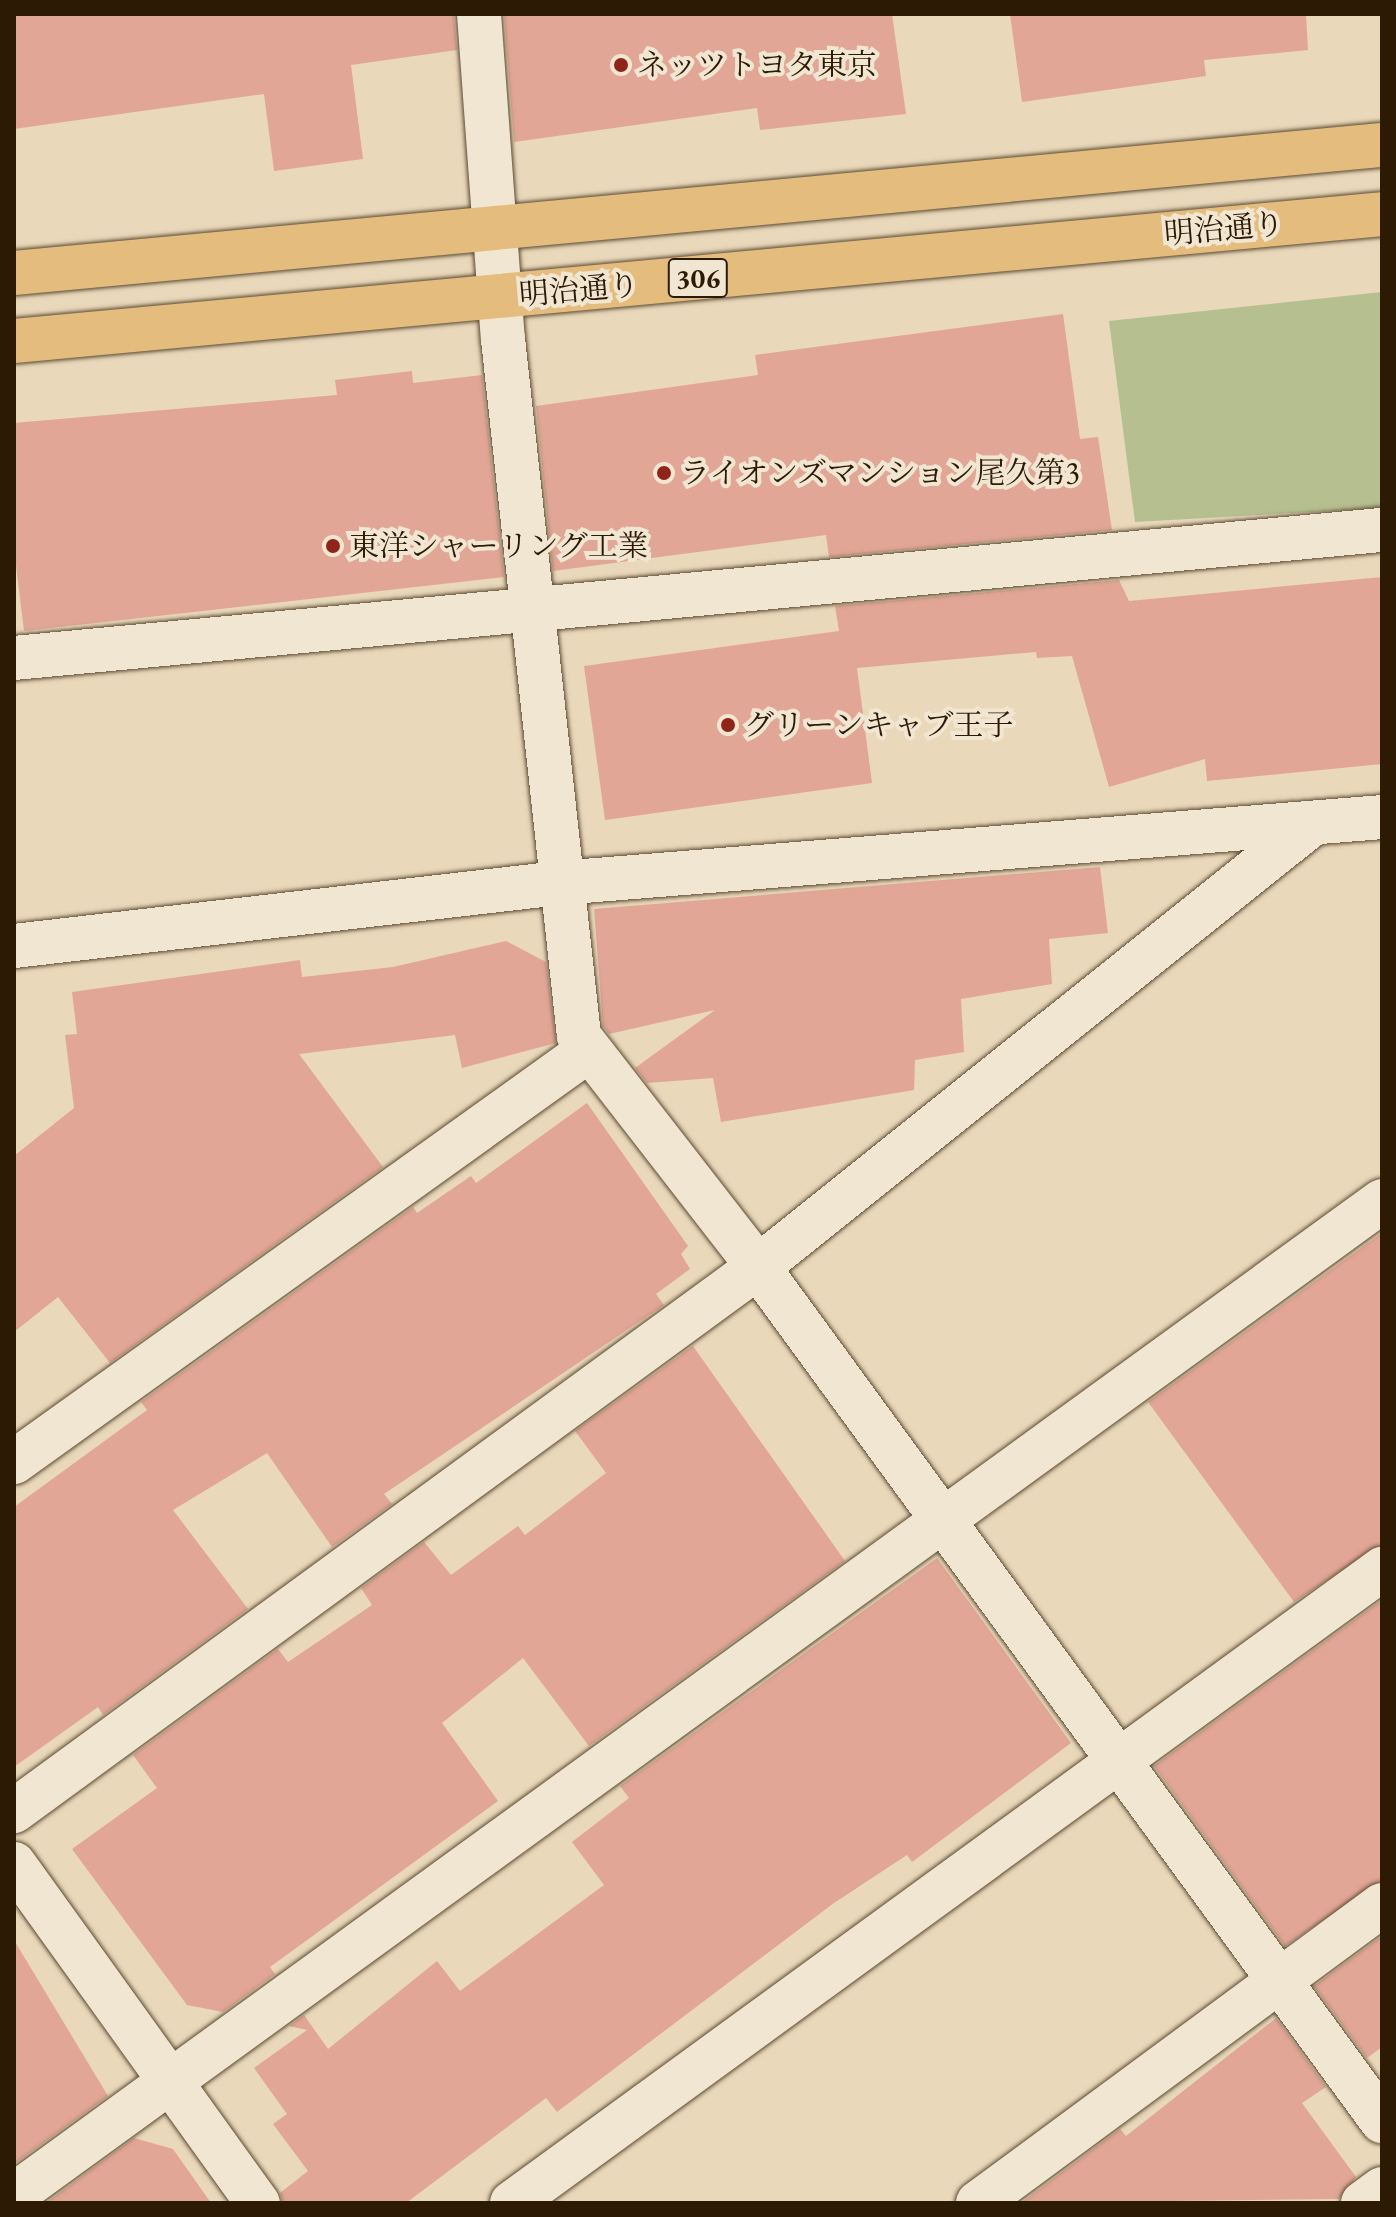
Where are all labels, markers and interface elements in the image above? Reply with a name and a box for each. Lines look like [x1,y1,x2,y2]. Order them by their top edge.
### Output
place label: ネッツトヨタ東京 [637,47,877,83]
marker: ネッツトヨタ東京 [612,56,630,74]
street label: 明治通り [1163,206,1285,252]
road number: 306 [666,254,730,302]
street label: 明治通り [518,267,640,313]
place label: ライオンズマンション尾久第3 [680,455,1084,491]
marker: ライオンズマンション尾久第3 [655,464,673,482]
place label: 東洋シャーリング工業 [349,528,649,564]
marker: 東洋シャーリング工業 [324,537,342,555]
place label: グリーンキャブ王子 [744,707,1014,743]
marker: グリーンキャブ王子 [719,716,737,734]

